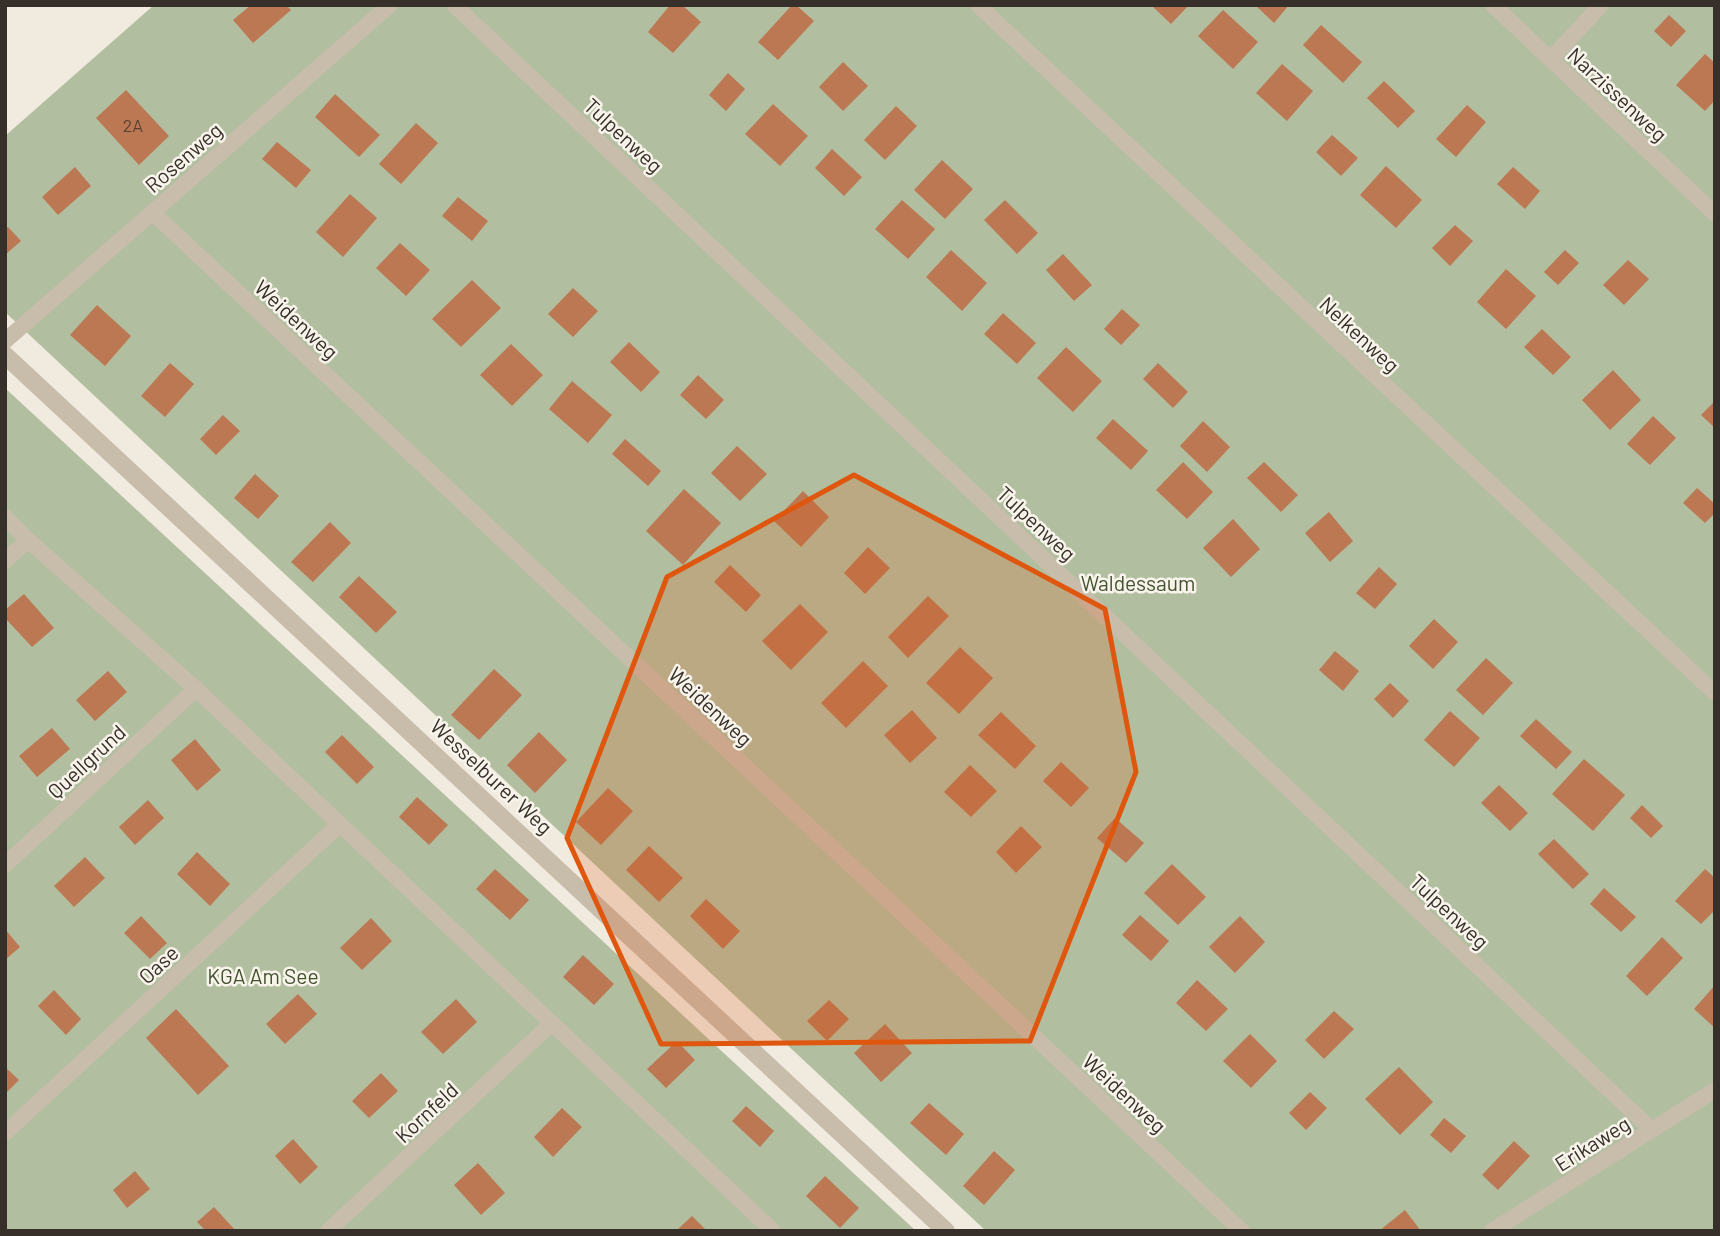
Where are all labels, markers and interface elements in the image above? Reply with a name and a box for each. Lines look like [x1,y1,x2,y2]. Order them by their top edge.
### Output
street label: Narzissenweg [1563,42,1673,146]
street label: Tulpenweg [580,92,668,178]
house number: 2A [123,114,143,136]
street label: Rosenweg [139,117,227,197]
street label: Weidenweg [250,274,344,364]
street label: Nelkenweg [1315,291,1405,377]
street label: Tulpenweg [993,480,1081,566]
park label: Waldessaum [1081,570,1195,595]
street label: Weidenweg [664,661,758,751]
street label: Wesselburer Weg [426,713,558,839]
street label: Quellgrund [42,719,130,803]
street label: Tulpenweg [1406,868,1494,954]
street label: Oase [133,940,183,988]
park label: KGA Am See [207,963,319,988]
street label: Weidenweg [1078,1048,1172,1138]
street label: Kornfeld [389,1077,463,1147]
street label: Erikaweg [1550,1110,1634,1176]

